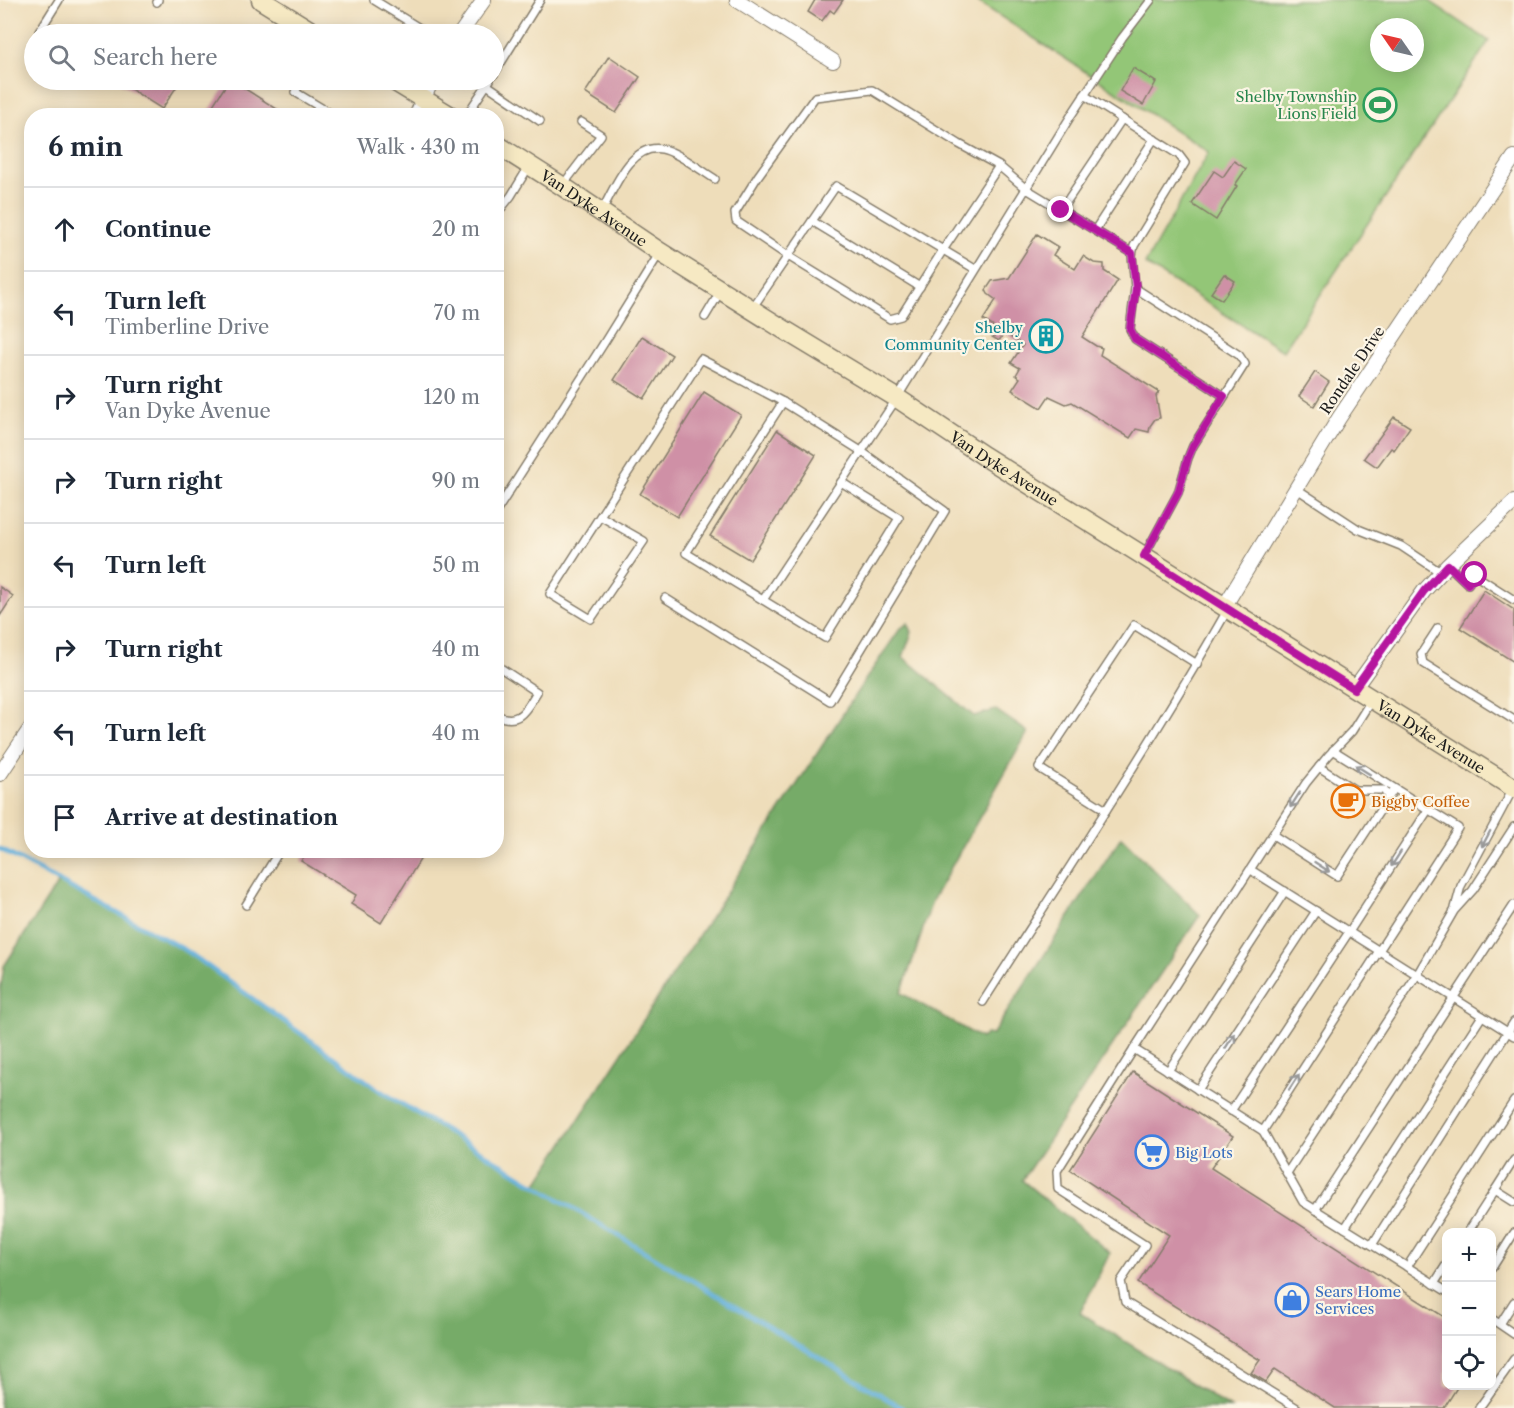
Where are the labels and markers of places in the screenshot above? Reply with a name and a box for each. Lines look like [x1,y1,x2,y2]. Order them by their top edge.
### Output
place label: Shelby Township Lions Field [1235,87,1357,123]
sports icon: Shelby Township Lions Field [1362,87,1398,123]
place label: Shelby Community Center [885,318,1024,354]
building icon: Shelby Community Center [1028,318,1064,354]
cafe icon: Biggby Coffee [1330,783,1366,819]
place label: Biggby Coffee [1371,792,1470,811]
supermarket icon: Big Lots [1134,1134,1170,1170]
place label: Big Lots [1175,1143,1233,1162]
shop icon: Sears Home Services [1274,1282,1310,1318]
place label: Sears Home Services [1315,1282,1401,1318]

